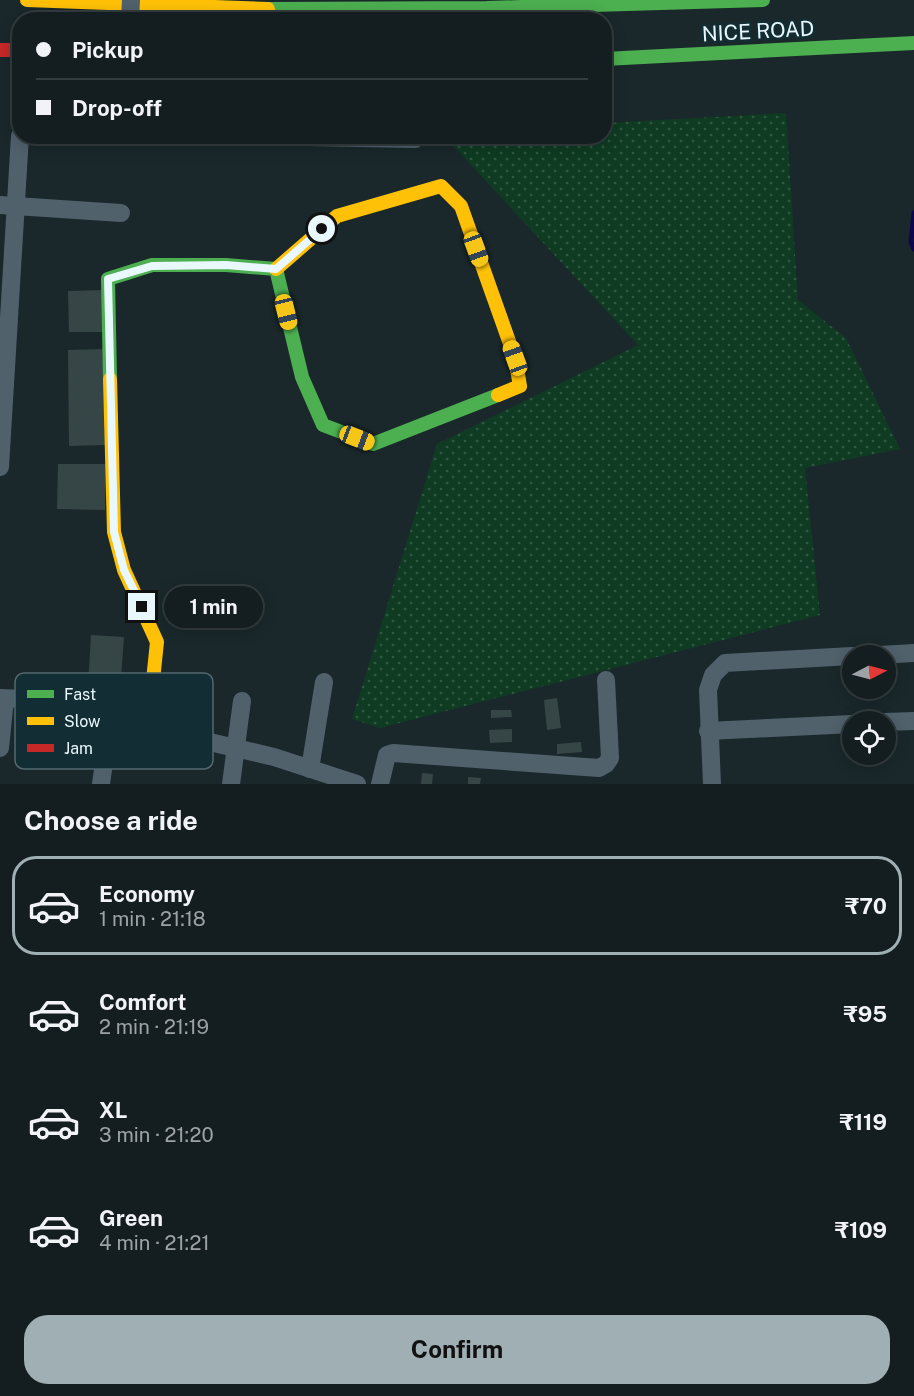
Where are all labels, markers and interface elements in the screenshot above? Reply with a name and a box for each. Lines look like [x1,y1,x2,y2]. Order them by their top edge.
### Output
street label: NICE ROAD [701,16,815,46]
text: Pickup [72,37,143,63]
text: Drop-off [72,95,162,121]
route start [308,215,335,242]
car [461,229,491,269]
car [273,292,299,332]
car [500,338,530,378]
car [337,423,377,453]
callout: 1 min [163,586,262,628]
route end [128,593,155,620]
text: 1 min [189,595,238,619]
north arrow [842,645,896,699]
map controls [842,645,896,765]
legend [15,673,213,769]
text: Fast [64,685,96,704]
button: locate [842,711,896,765]
text: Slow [64,712,101,731]
text: Jam [64,739,93,758]
text: Choose a ride [24,804,198,836]
icon: car [27,879,81,933]
text: Economy [99,881,195,907]
text: ₹70 [845,893,887,919]
text: 1 min · 21:18 [99,907,206,931]
icon: car [27,987,81,1041]
text: Comfort [99,989,186,1015]
text: ₹95 [844,1001,887,1027]
text: 2 min · 21:19 [99,1015,209,1039]
icon: car [27,1095,81,1149]
text: XL [99,1097,127,1123]
text: ₹119 [840,1109,887,1135]
text: 3 min · 21:20 [99,1123,214,1147]
icon: car [27,1203,81,1257]
text: Green [99,1205,163,1231]
text: ₹109 [835,1217,887,1243]
text: 4 min · 21:21 [99,1231,210,1255]
button: Confirm [24,1315,890,1384]

